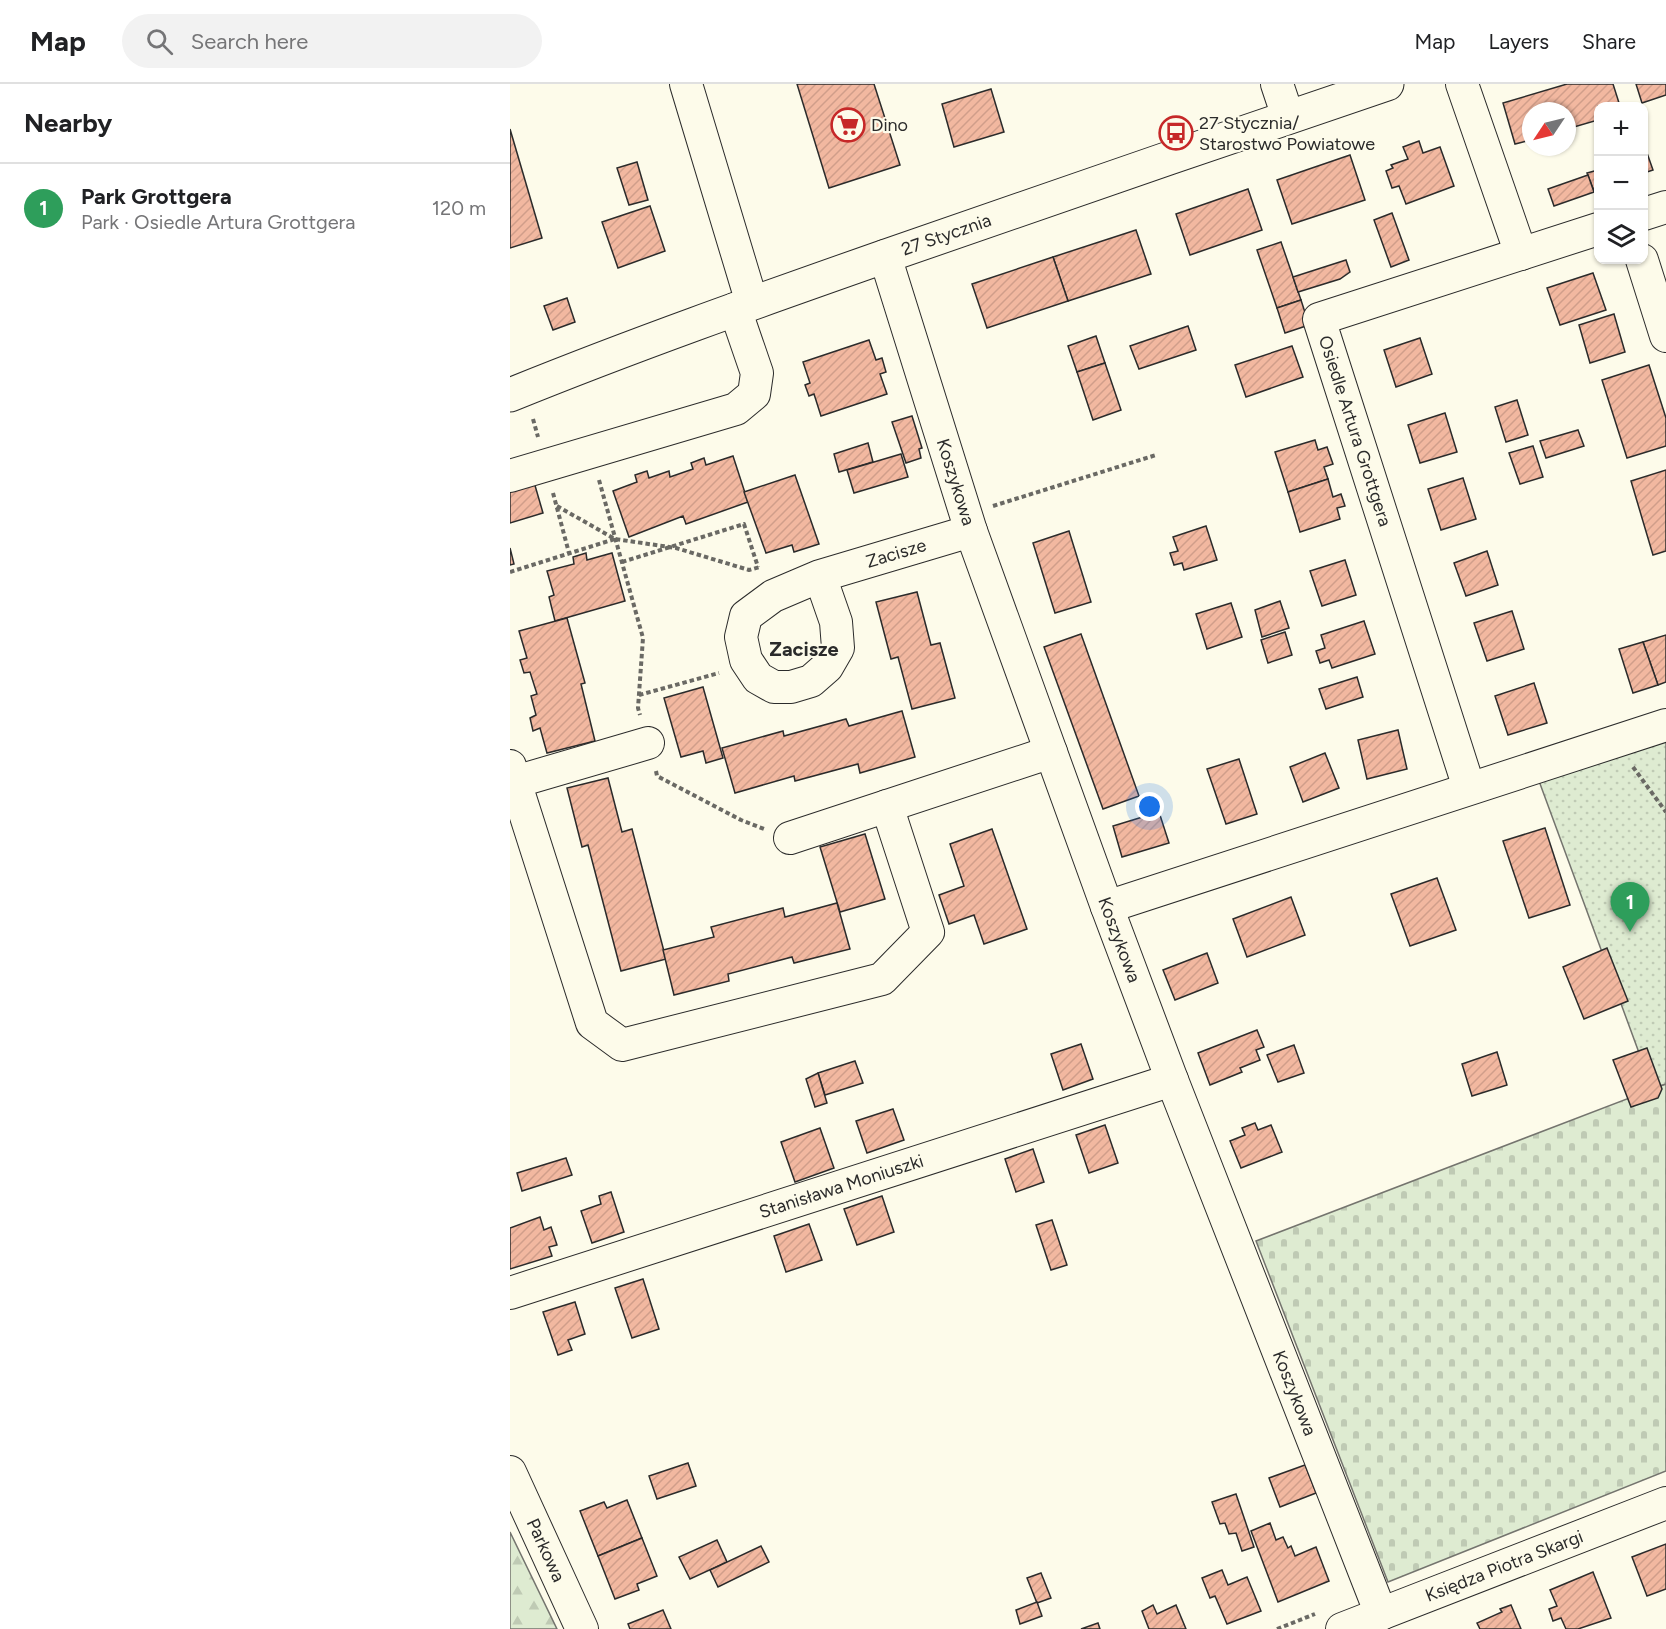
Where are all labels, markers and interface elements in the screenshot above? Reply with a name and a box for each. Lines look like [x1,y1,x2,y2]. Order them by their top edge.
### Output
search box [122,14,542,68]
text: Map [30,24,86,58]
icon: search [143,25,176,58]
text: Search here [191,28,308,55]
text: Map [1415,29,1455,54]
text: Layers [1488,29,1549,54]
text: Share [1582,29,1636,54]
north arrow [1522,102,1576,156]
map controls [1594,102,1648,264]
button: + [1594,102,1648,156]
text: Nearby [24,107,112,139]
supermarket icon: Dino [830,107,866,143]
place label: 27 Stycznia/ Starostwo Powiatowe [1199,112,1375,155]
place label: Dino [871,114,908,136]
bus stop icon: 27 Stycznia/ Starostwo Powiatowe [1158,115,1194,151]
button: − [1594,156,1648,210]
text: Park Grottgera [81,183,232,210]
text: 1 [39,196,48,220]
text: 120 m [432,196,486,220]
street label: 27 Stycznia [899,209,994,261]
text: Park · Osiedle Artura Grottgera [81,210,356,234]
button: layers [1594,210,1648,264]
street label: Osiedle Artura Grottgera [1314,333,1396,529]
street label: Koszykowa [932,436,980,528]
street label: Zacisze [863,534,929,573]
district label: Zacisze [769,637,839,661]
your location [1135,792,1164,821]
pin: 1 [1610,882,1650,932]
street label: Koszykowa [1093,894,1145,986]
street label: Stanisława Moniuszki [756,1150,926,1223]
street label: Koszykowa [1268,1347,1321,1439]
street label: Parkowa [522,1515,570,1585]
street label: Księdza Piotra Skargi [1422,1525,1586,1607]

